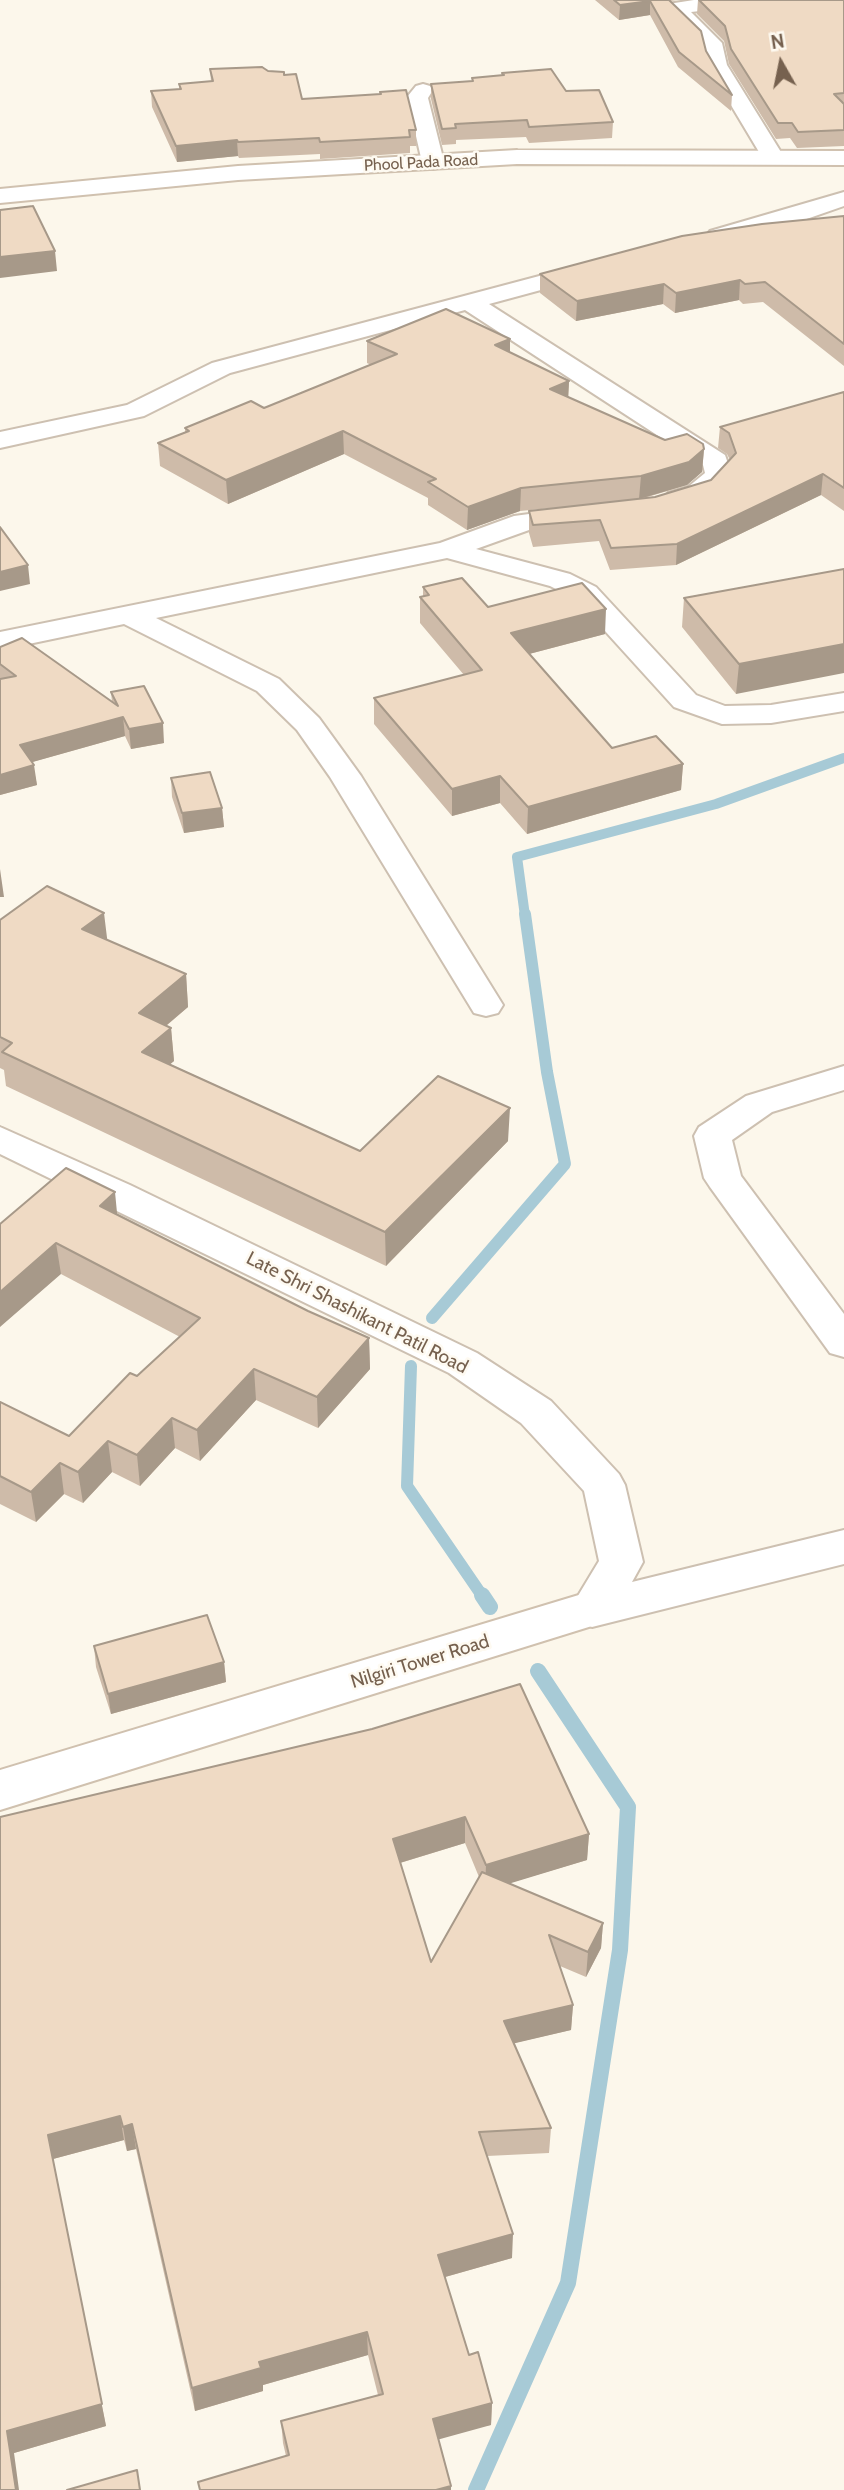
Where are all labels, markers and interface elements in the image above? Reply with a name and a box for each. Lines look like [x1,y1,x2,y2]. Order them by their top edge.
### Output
north arrow [746,28,816,98]
text: N [769,29,786,54]
street label: Phool Pada Road [363,150,479,176]
street label: Late Shri Shashikant Patil Road [242,1247,472,1379]
street label: Nilgiri Tower Road [348,1630,492,1694]

